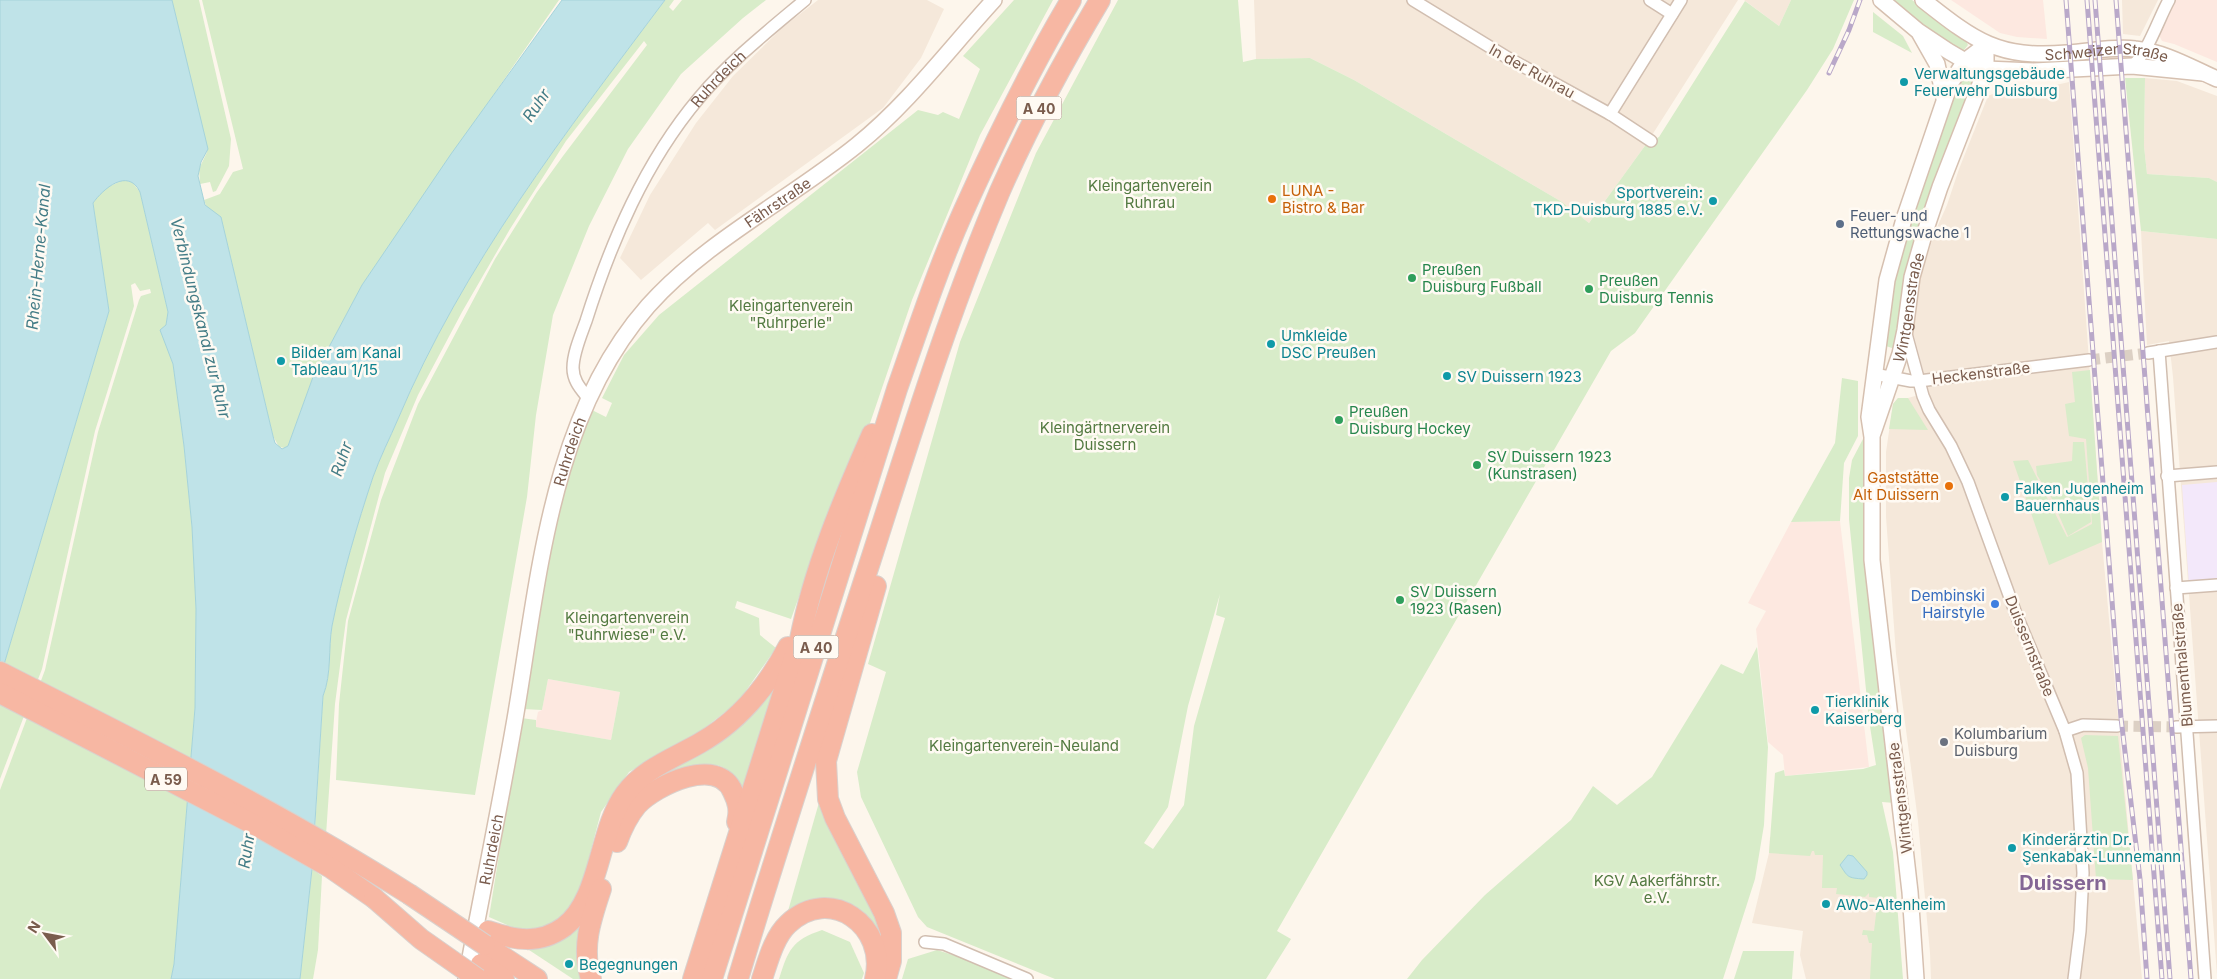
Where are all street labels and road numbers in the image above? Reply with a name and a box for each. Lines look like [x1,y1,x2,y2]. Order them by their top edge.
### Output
street label: Schweizer Straße [2044,39,2171,66]
street label: In der Ruhrau [1486,40,1578,102]
street label: Ruhrdeich [686,46,749,111]
road number: A 40 [1016,96,1062,120]
street label: Fährstraße [740,173,814,231]
street label: Wintgensstraße [1888,250,1928,365]
street label: Heckenstraße [1931,358,2031,388]
street label: Ruhrdeich [549,414,590,488]
street label: Duissernstraße [2001,593,2059,699]
street label: Blumenthalstraße [2167,603,2197,727]
road number: A 40 [794,636,838,659]
street label: Wintgensstraße [1884,741,1916,855]
road number: A 59 [145,768,187,791]
street label: Ruhrdeich [475,812,507,886]

